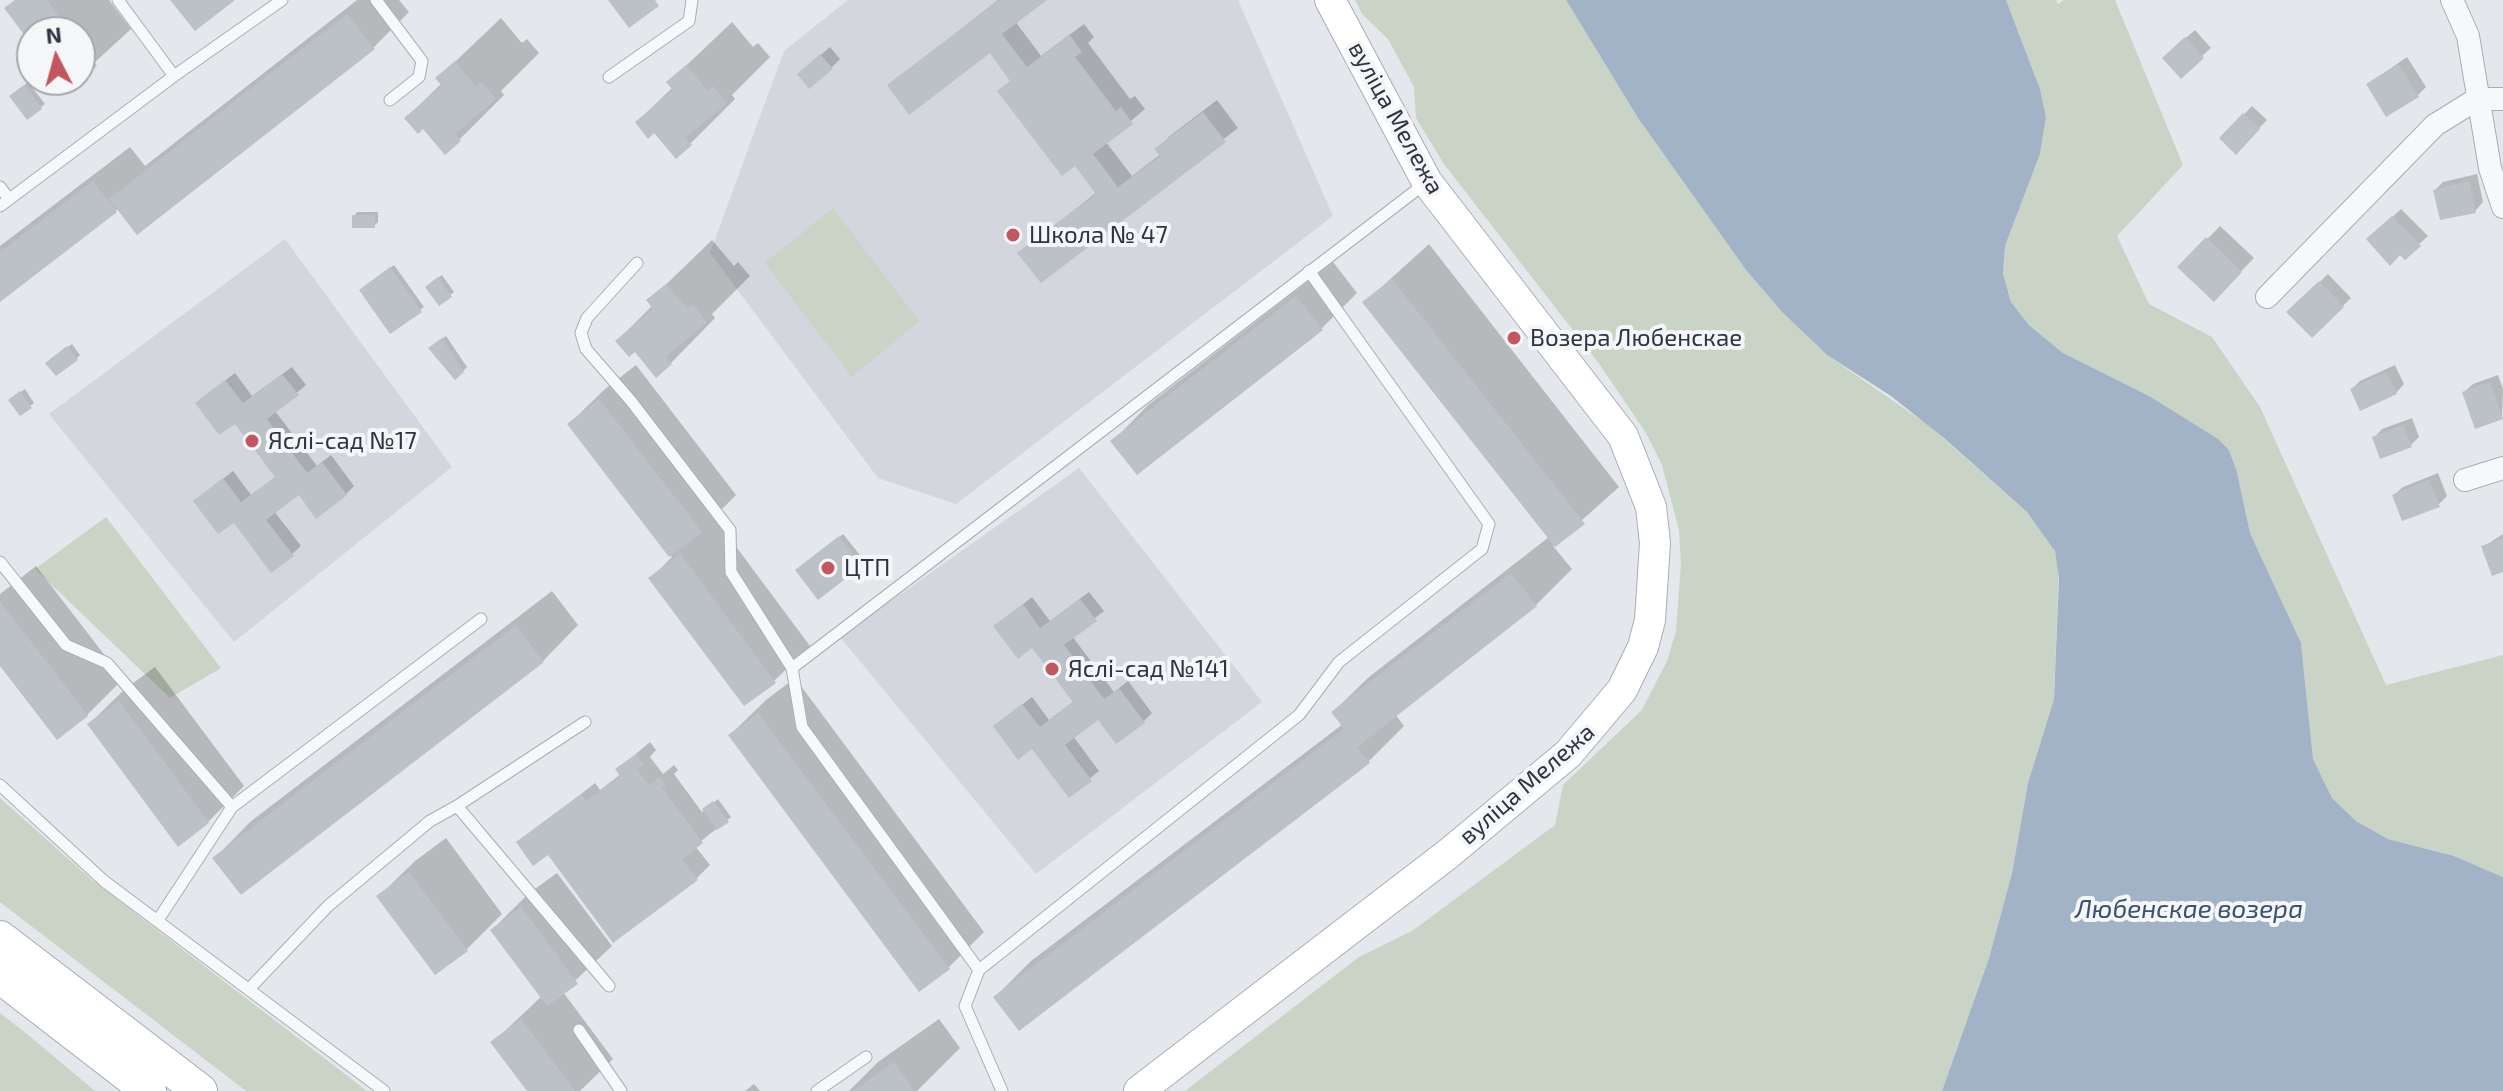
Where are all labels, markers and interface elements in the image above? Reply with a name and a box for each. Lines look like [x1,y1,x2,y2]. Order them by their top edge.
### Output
north arrow [16,16,96,96]
text: N [44,20,63,48]
street label: вуліца Мележа [1342,37,1450,199]
place label: Школа № 47 [1029,221,1168,249]
marker: Школа № 47 [1004,226,1022,244]
place label: Возера Любенскае [1530,324,1742,352]
marker: Возера Любенскае [1505,329,1523,347]
place label: Яслі-сад №17 [268,427,417,455]
marker: Яслі-сад №17 [243,432,261,450]
place label: ЦТП [844,554,890,582]
marker: ЦТП [819,559,837,577]
place label: Яслі-сад №141 [1068,655,1229,683]
marker: Яслі-сад №141 [1043,660,1061,678]
street label: вуліца Мележа [1453,717,1601,851]
water label: Любенскае возера [2075,893,2303,925]

